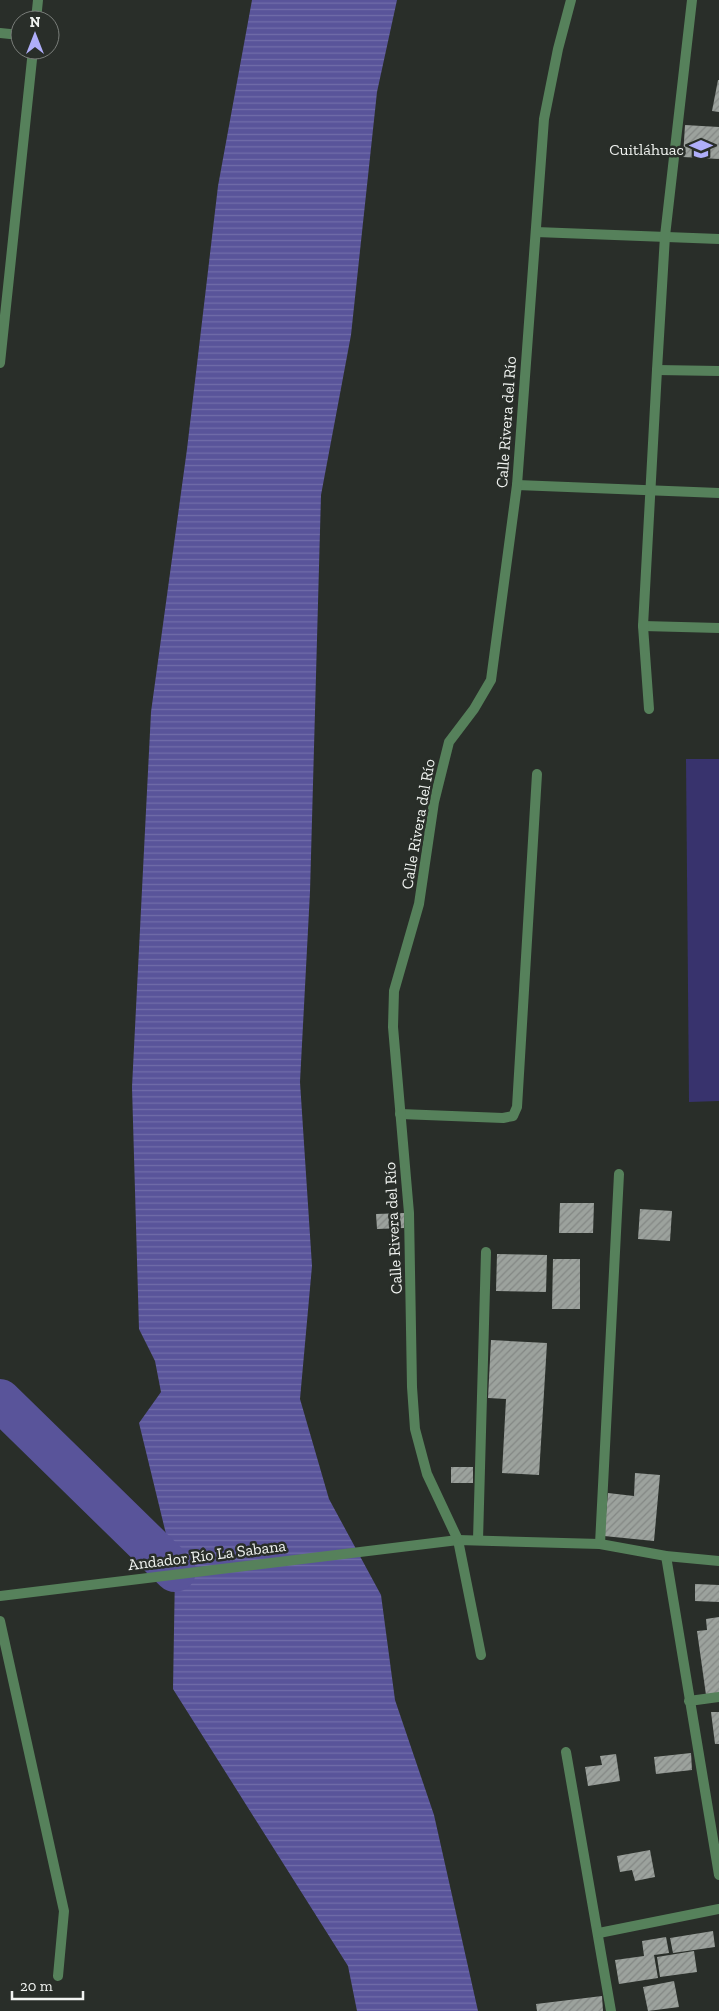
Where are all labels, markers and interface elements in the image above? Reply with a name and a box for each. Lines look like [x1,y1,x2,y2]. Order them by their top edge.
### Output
north arrow [10,10,60,60]
text: N [30,14,41,31]
school or university icon: Cuitláhuac [688,136,714,162]
place label: Cuitláhuac [609,140,684,159]
street label: Calle Rivera del Río [492,355,520,489]
street label: Calle Rivera del Río [397,757,439,891]
street label: Calle Rivera del Río [380,1162,406,1294]
street label: Andador Río La Sabana [127,1536,287,1574]
scale bar [12,1968,84,2000]
text: 20 m [20,1977,53,1995]

